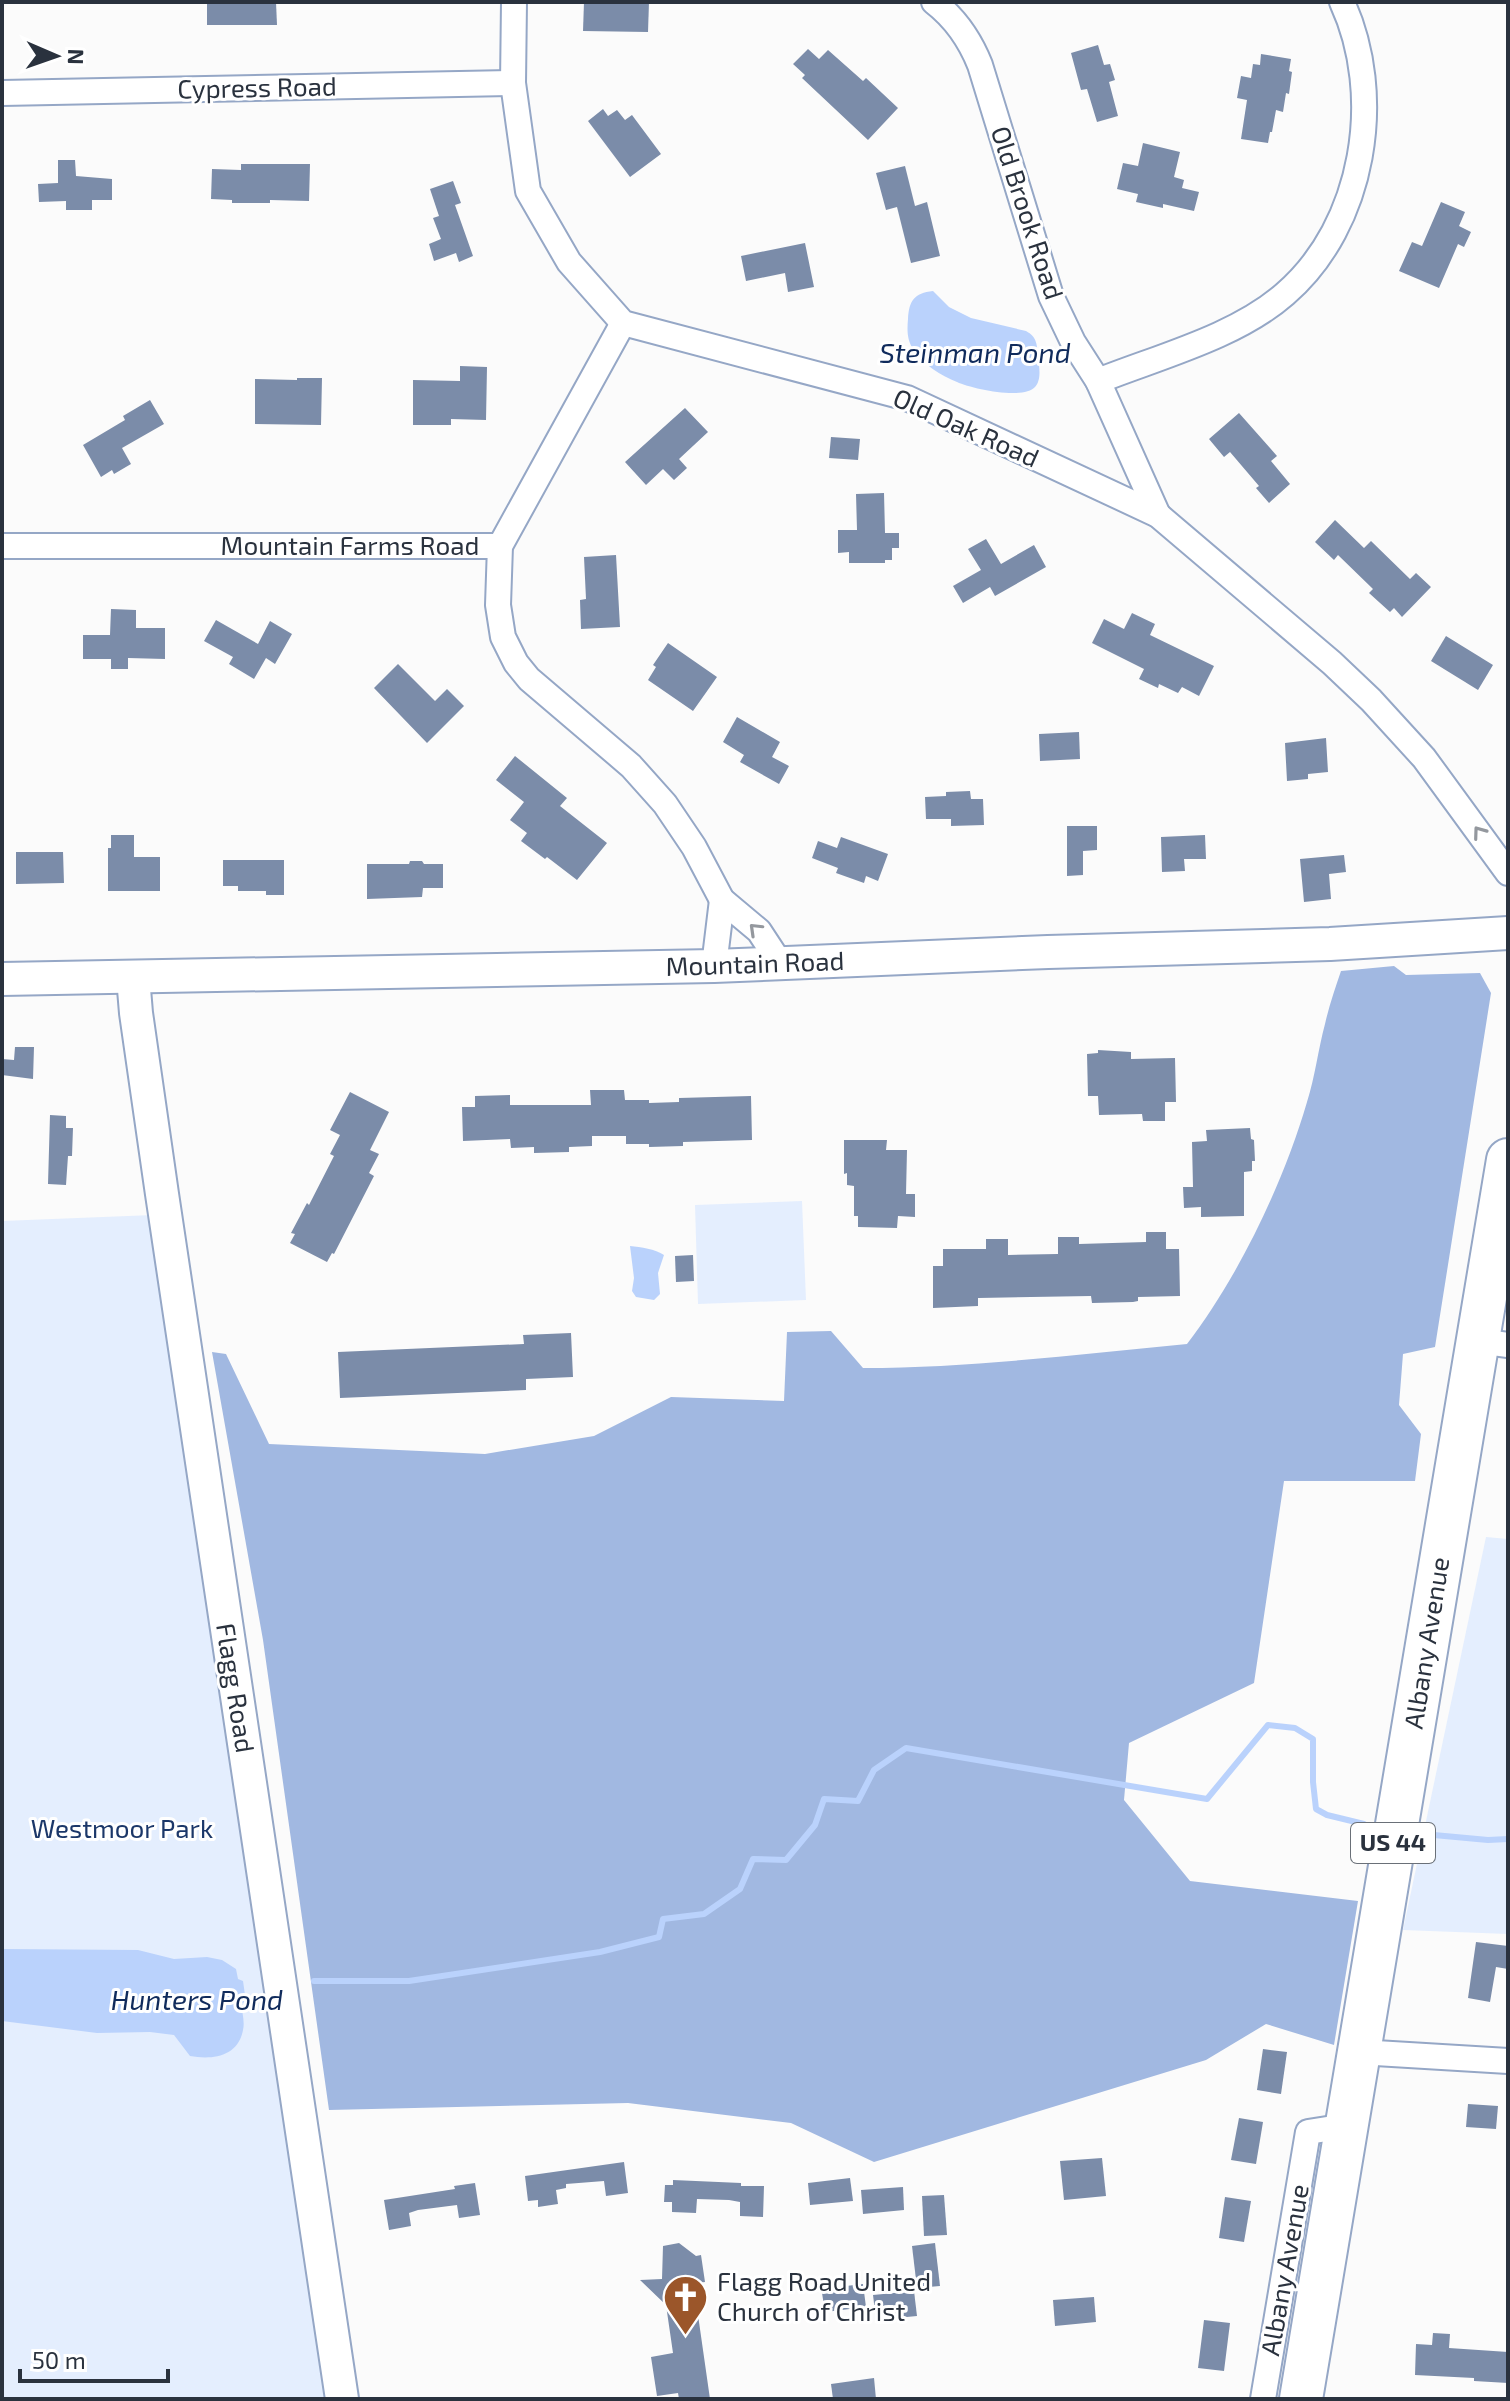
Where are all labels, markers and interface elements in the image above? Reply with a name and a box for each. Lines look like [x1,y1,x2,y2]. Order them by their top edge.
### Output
north arrow [16,16,96,96]
text: N [64,48,90,65]
street label: Cypress Road [177,70,337,103]
street label: Old Brook Road [986,122,1071,303]
water label: Steinman Pond [879,335,1071,369]
street label: Old Oak Road [889,381,1044,473]
street label: Mountain Farms Road [221,529,479,560]
one-way arrow [1475,827,1489,841]
one-way arrow [749,924,764,938]
street label: Mountain Road [665,944,845,981]
street label: Albany Avenue [1397,1555,1454,1731]
street label: Flagg Road [211,1621,262,1755]
park label: Westmoor Park [31,1812,213,1843]
road number: US 44 [1351,1823,1435,1863]
water label: Hunters Pond [111,1982,283,2016]
street label: Albany Avenue [1253,2182,1314,2358]
place label: Flagg Road United Church of Christ [717,2265,931,2326]
church icon: Flagg Road United Church of Christ [662,2273,710,2336]
scale bar [20,2333,168,2383]
text: 50 m [32,2345,86,2374]

